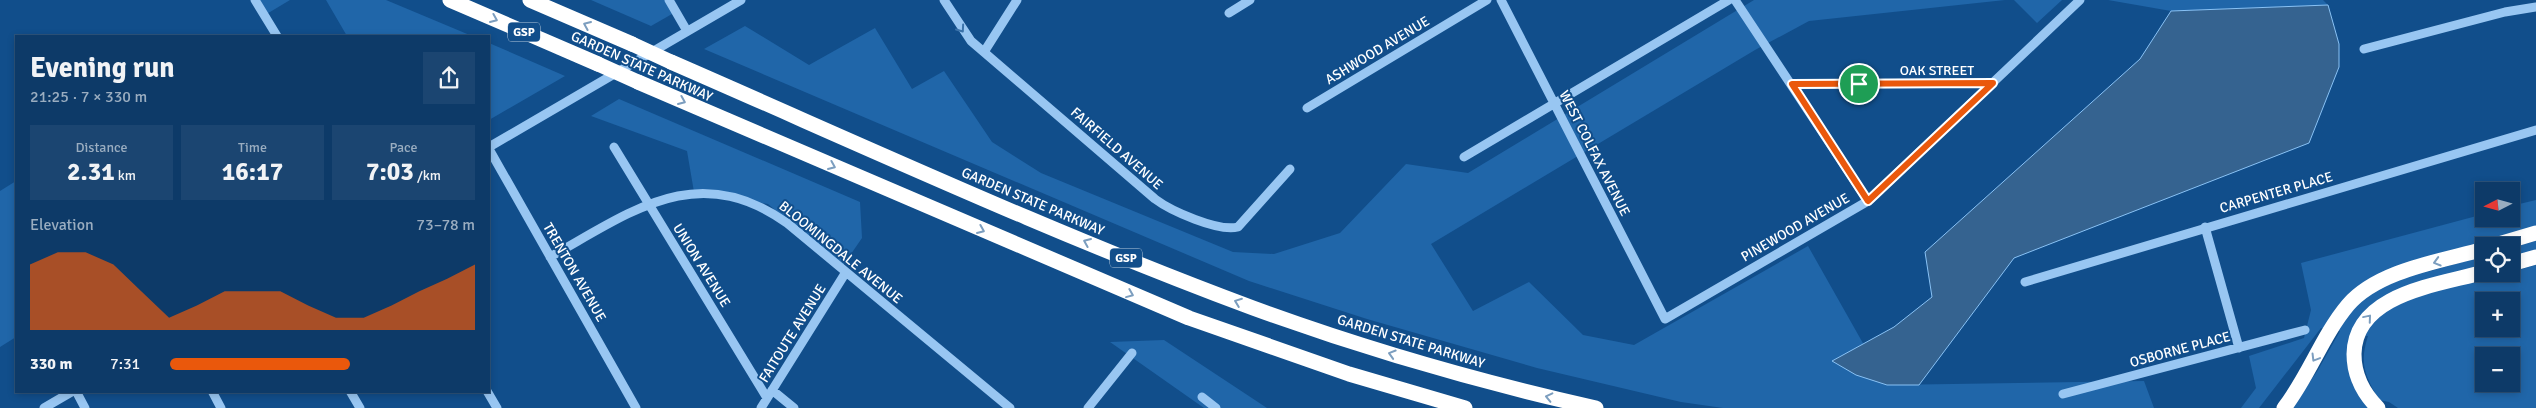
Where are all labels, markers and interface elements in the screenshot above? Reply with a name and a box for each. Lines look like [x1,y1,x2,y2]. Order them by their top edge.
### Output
one-way arrow [489,13,498,24]
street label: ASHWOOD AVENUE [1322,13,1433,88]
one-way arrow [583,20,592,31]
road number: GSP [508,22,540,42]
one-way arrow [955,23,964,32]
street label: GARDEN STATE PARKWAY [568,27,715,105]
text: Evening run [30,51,175,85]
button: share [423,52,475,104]
street label: OAK STREET [1900,62,1974,79]
pin [1838,63,1880,105]
icon: arrive [1845,70,1873,98]
text: 21:25 · 7 × 330 m [30,87,147,107]
street label: WEST COLFAX AVENUE [1555,88,1634,219]
one-way arrow [677,95,686,106]
street label: FAIRFIELD AVENUE [1067,104,1166,193]
text: Distance [75,139,128,156]
text: Time [238,139,267,156]
text: Pace [389,139,418,156]
text: 2.31 [67,156,115,187]
text: 16:17 [222,156,283,187]
text: 7:03 [366,156,414,187]
one-way arrow [827,159,836,170]
street label: GARDEN STATE PARKWAY [959,164,1107,239]
text: km [115,167,136,184]
text: /km [414,167,441,184]
street label: CARPENTER PLACE [2218,168,2335,217]
north arrow [2475,182,2520,228]
map controls [2475,182,2520,392]
street label: PINEWOOD AVENUE [1738,189,1853,265]
street label: BLOOMINGDALE AVENUE [775,197,906,307]
text: Elevation [30,215,94,235]
text: 73–78 m [416,215,475,235]
street label: TRENTON AVENUE [539,220,610,325]
street label: UNION AVENUE [669,220,734,310]
one-way arrow [976,224,985,235]
button: locate [2475,237,2520,282]
one-way arrow [1083,238,1092,249]
road number: GSP [1110,248,1142,268]
one-way arrow [2433,257,2442,267]
street label: FAITOUTE AVENUE [755,281,830,386]
one-way arrow [1125,288,1134,298]
button: + [2475,292,2520,337]
one-way arrow [1235,298,1243,308]
street label: GARDEN STATE PARKWAY [1335,311,1487,372]
one-way arrow [2362,314,2371,323]
street label: OSBORNE PLACE [2128,328,2232,371]
button: − [2475,347,2520,392]
one-way arrow [1389,349,1397,359]
one-way arrow [2312,352,2322,361]
text: 330 m [30,354,72,374]
text: 7:31 [110,354,140,374]
one-way arrow [1544,392,1553,403]

